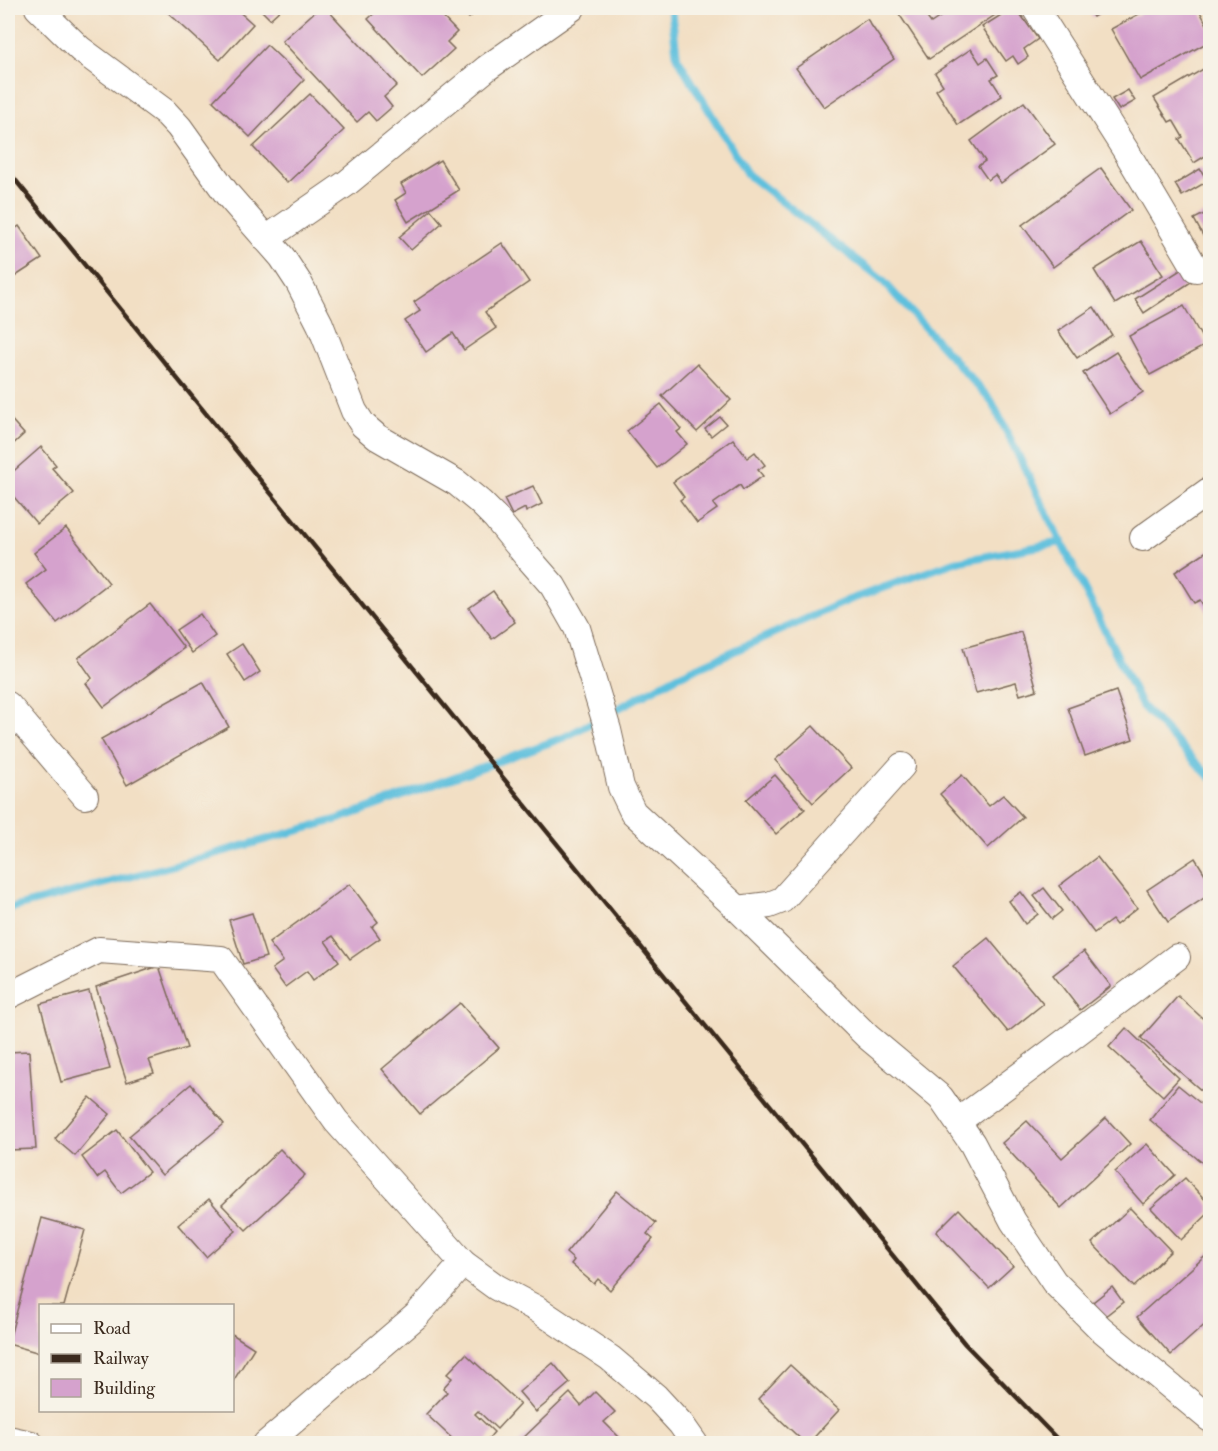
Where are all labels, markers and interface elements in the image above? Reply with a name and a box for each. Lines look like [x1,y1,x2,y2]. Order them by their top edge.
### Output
legend [39,1304,234,1412]
text: Road [93,1317,131,1340]
text: Railway [93,1347,150,1370]
text: Building [93,1377,156,1400]

